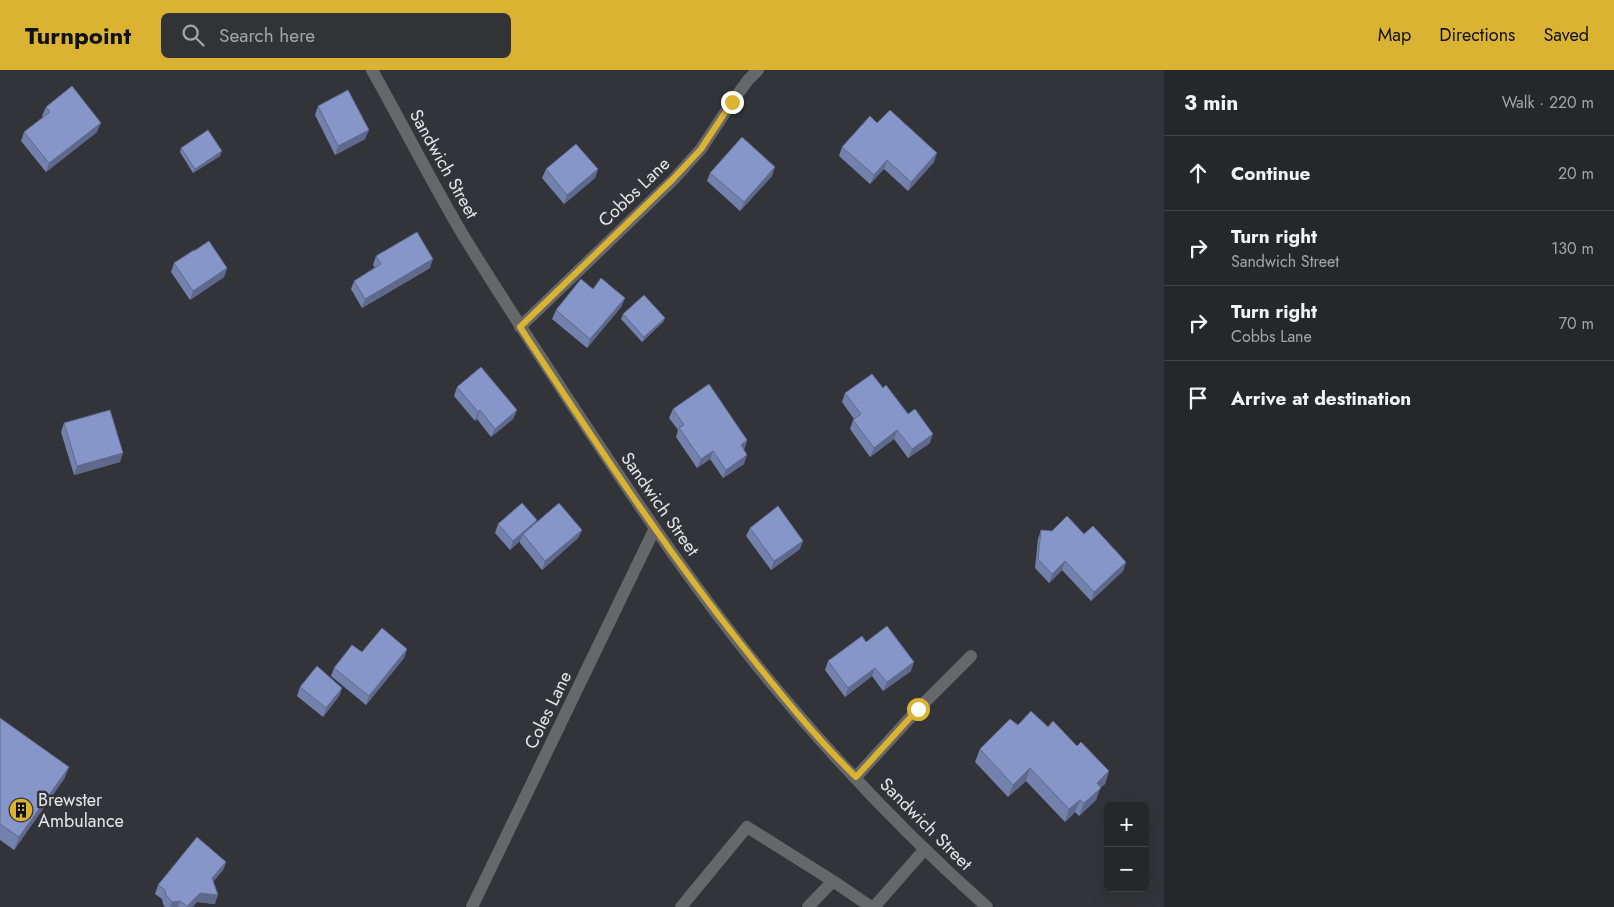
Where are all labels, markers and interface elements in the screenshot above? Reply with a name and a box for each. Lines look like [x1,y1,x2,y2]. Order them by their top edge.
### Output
search box [161,13,511,58]
text: Turnpoint [25,18,131,53]
icon: search [179,21,207,49]
text: Search here [219,22,315,49]
text: Map [1378,22,1411,48]
text: Directions [1439,22,1515,48]
text: Saved [1543,22,1589,48]
text: 3 min [1184,88,1238,118]
route end [721,91,744,114]
text: Walk · 220 m [1502,91,1594,114]
street label: Sandwich Street [403,105,485,224]
street label: Cobbs Lane [592,151,676,233]
icon: ahead [1184,159,1212,187]
text: Continue [1231,160,1310,187]
text: 20 m [1558,162,1594,185]
text: Turn right [1231,223,1317,250]
icon: right [1184,234,1212,262]
text: 130 m [1551,237,1594,260]
text: Sandwich Street [1231,250,1339,273]
text: Turn right [1231,298,1317,325]
icon: right [1184,309,1212,337]
text: 70 m [1559,312,1594,335]
text: Cobbs Lane [1231,325,1312,348]
icon: arrive [1184,384,1212,412]
text: Arrive at destination [1231,385,1411,412]
street label: Sandwich Street [614,447,706,562]
street label: Coles Lane [518,667,578,753]
route start [907,698,930,721]
street label: Sandwich Street [874,772,979,877]
place label: Brewster Ambulance [38,787,124,834]
building icon: Brewster Ambulance [8,797,34,823]
map controls [1104,802,1149,892]
button: + [1104,802,1149,847]
button: − [1104,847,1149,892]

